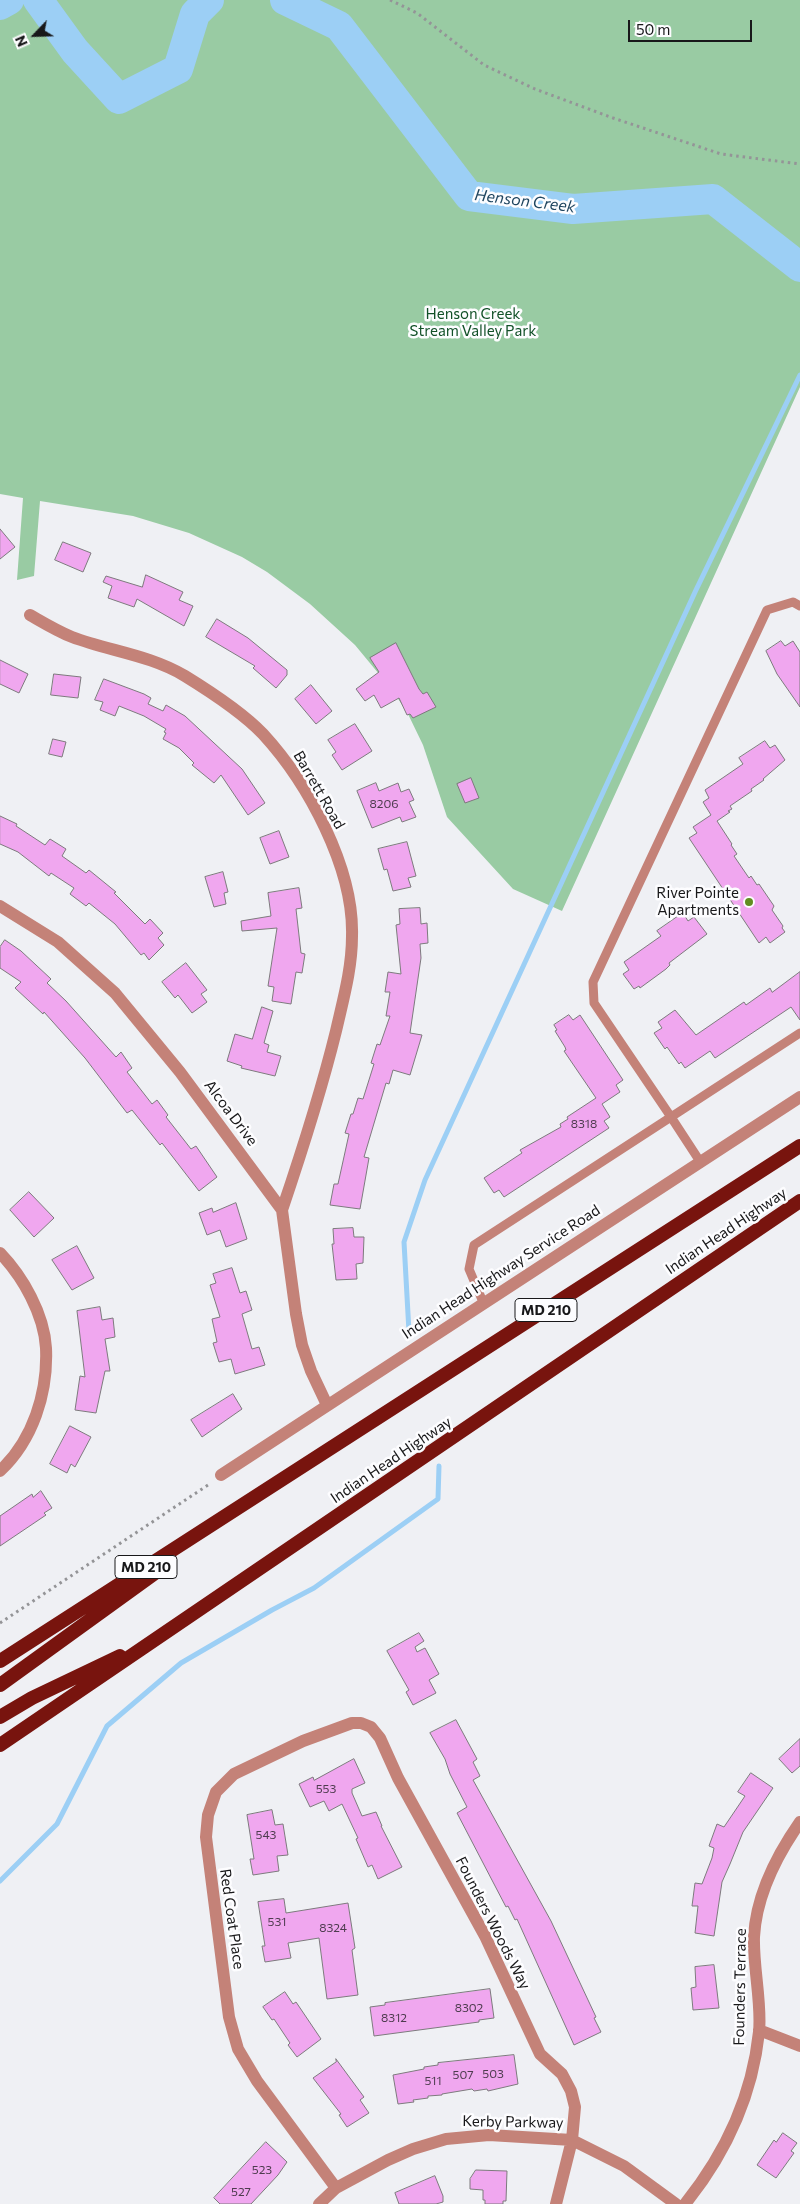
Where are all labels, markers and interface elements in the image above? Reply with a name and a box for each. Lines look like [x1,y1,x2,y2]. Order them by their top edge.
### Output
north arrow [10,10,60,60]
scale bar [630,10,754,42]
text: 50 m [636,20,670,38]
text: N [11,33,31,50]
water label: Henson Creek [474,185,576,217]
park label: Henson Creek Stream Valley Park [410,305,536,340]
street label: Barrett Road [289,748,349,832]
house number: 8206 [370,797,398,811]
place label: River Pointe Apartments [656,884,739,919]
marker: River Pointe Apartments [743,896,755,908]
street label: Alcoa Drive [200,1077,262,1149]
house number: 8318 [571,1117,597,1131]
street label: Indian Head Highway [662,1184,790,1278]
street label: Indian Head Highway Service Road [399,1201,603,1343]
road number: MD 210 [515,1298,577,1322]
street label: Indian Head Highway [327,1413,455,1507]
road number: MD 210 [115,1555,177,1578]
house number: 553 [316,1782,336,1796]
house number: 543 [256,1828,276,1842]
street label: Founders Woods Way [452,1854,534,1992]
street label: Red Coat Place [216,1867,248,1971]
house number: 531 [268,1915,286,1929]
house number: 8324 [319,1921,347,1935]
street label: Founders Terrace [730,1928,750,2046]
house number: 8302 [455,2001,483,2015]
house number: 8312 [381,2011,407,2025]
house number: 503 [482,2067,504,2081]
house number: 507 [452,2068,474,2082]
house number: 511 [424,2074,442,2088]
street label: Kerby Parkway [462,2112,564,2132]
house number: 523 [252,2163,272,2177]
house number: 527 [231,2185,251,2199]

